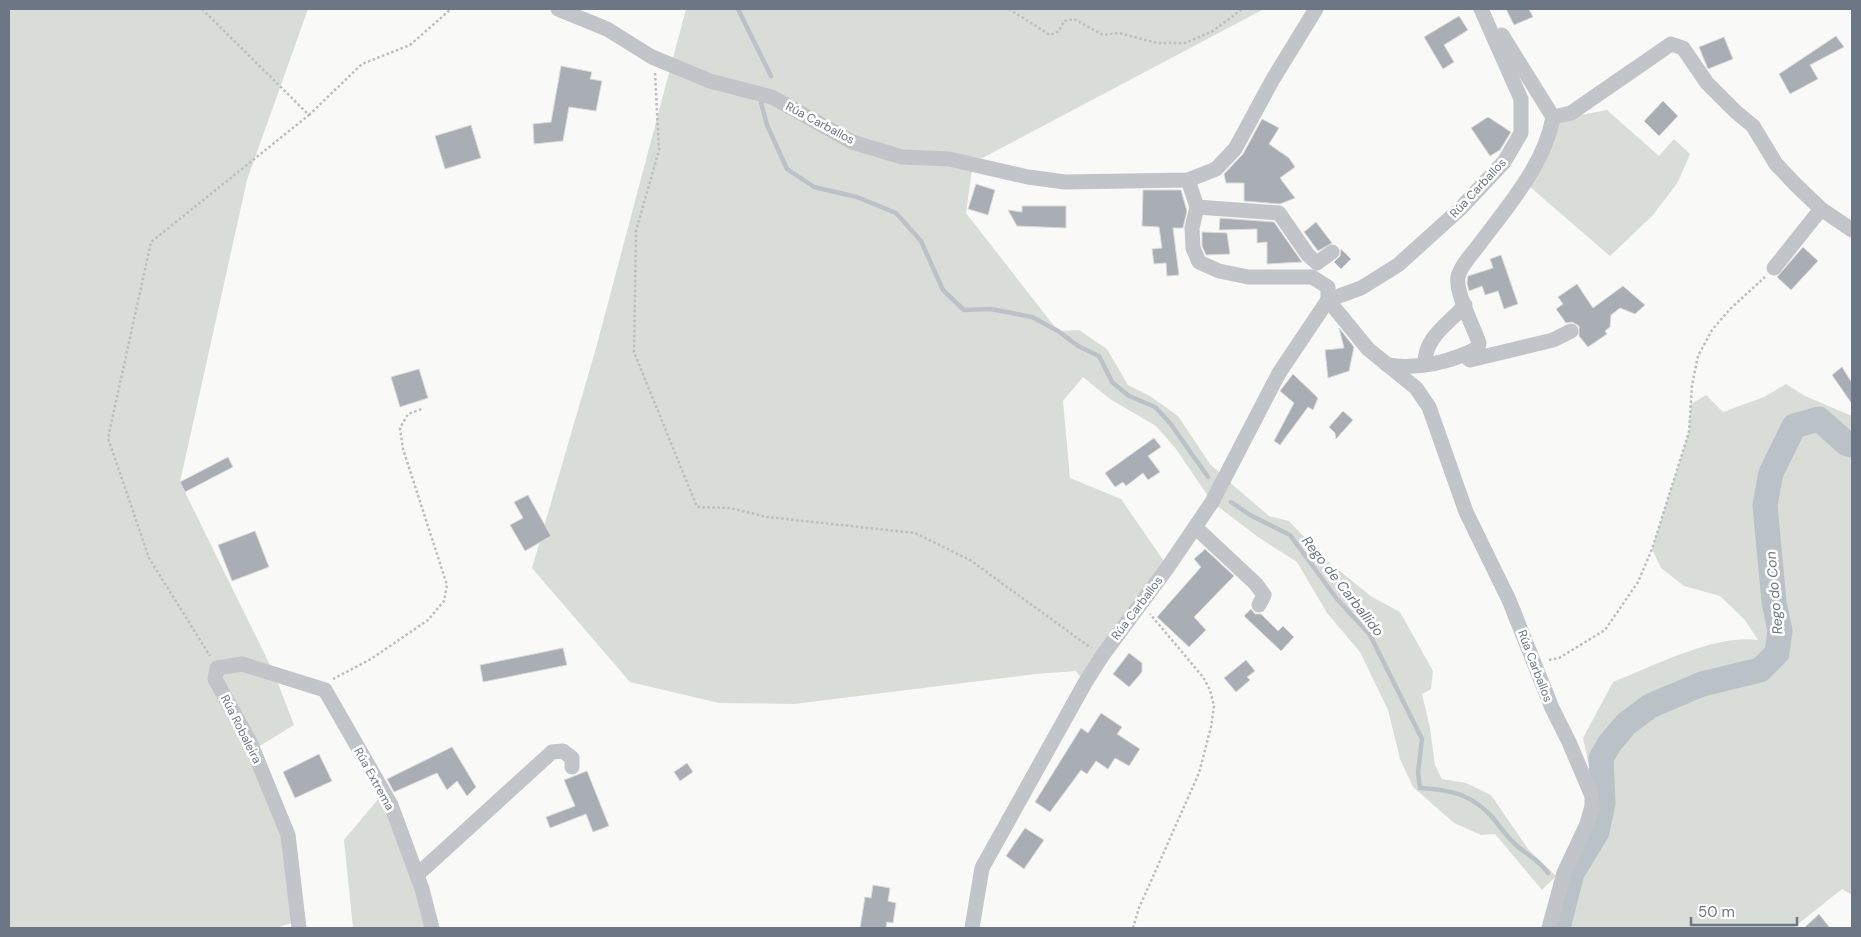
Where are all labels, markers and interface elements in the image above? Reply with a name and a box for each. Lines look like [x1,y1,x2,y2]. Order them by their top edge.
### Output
street label: Rúa Carballos [783,98,857,148]
street label: Rúa Carballos [1446,155,1510,221]
water label: Rego de Carballido [1298,532,1388,640]
water label: Rego do Con [1761,551,1787,635]
street label: Rúa Carballos [1108,573,1166,643]
street label: Rúa Carballos [1514,628,1556,704]
street label: Rúa Robaleira [217,692,265,766]
street label: Rúa Extrema [350,745,398,813]
scale bar [1691,894,1797,926]
text: 50 m [1698,902,1735,922]

